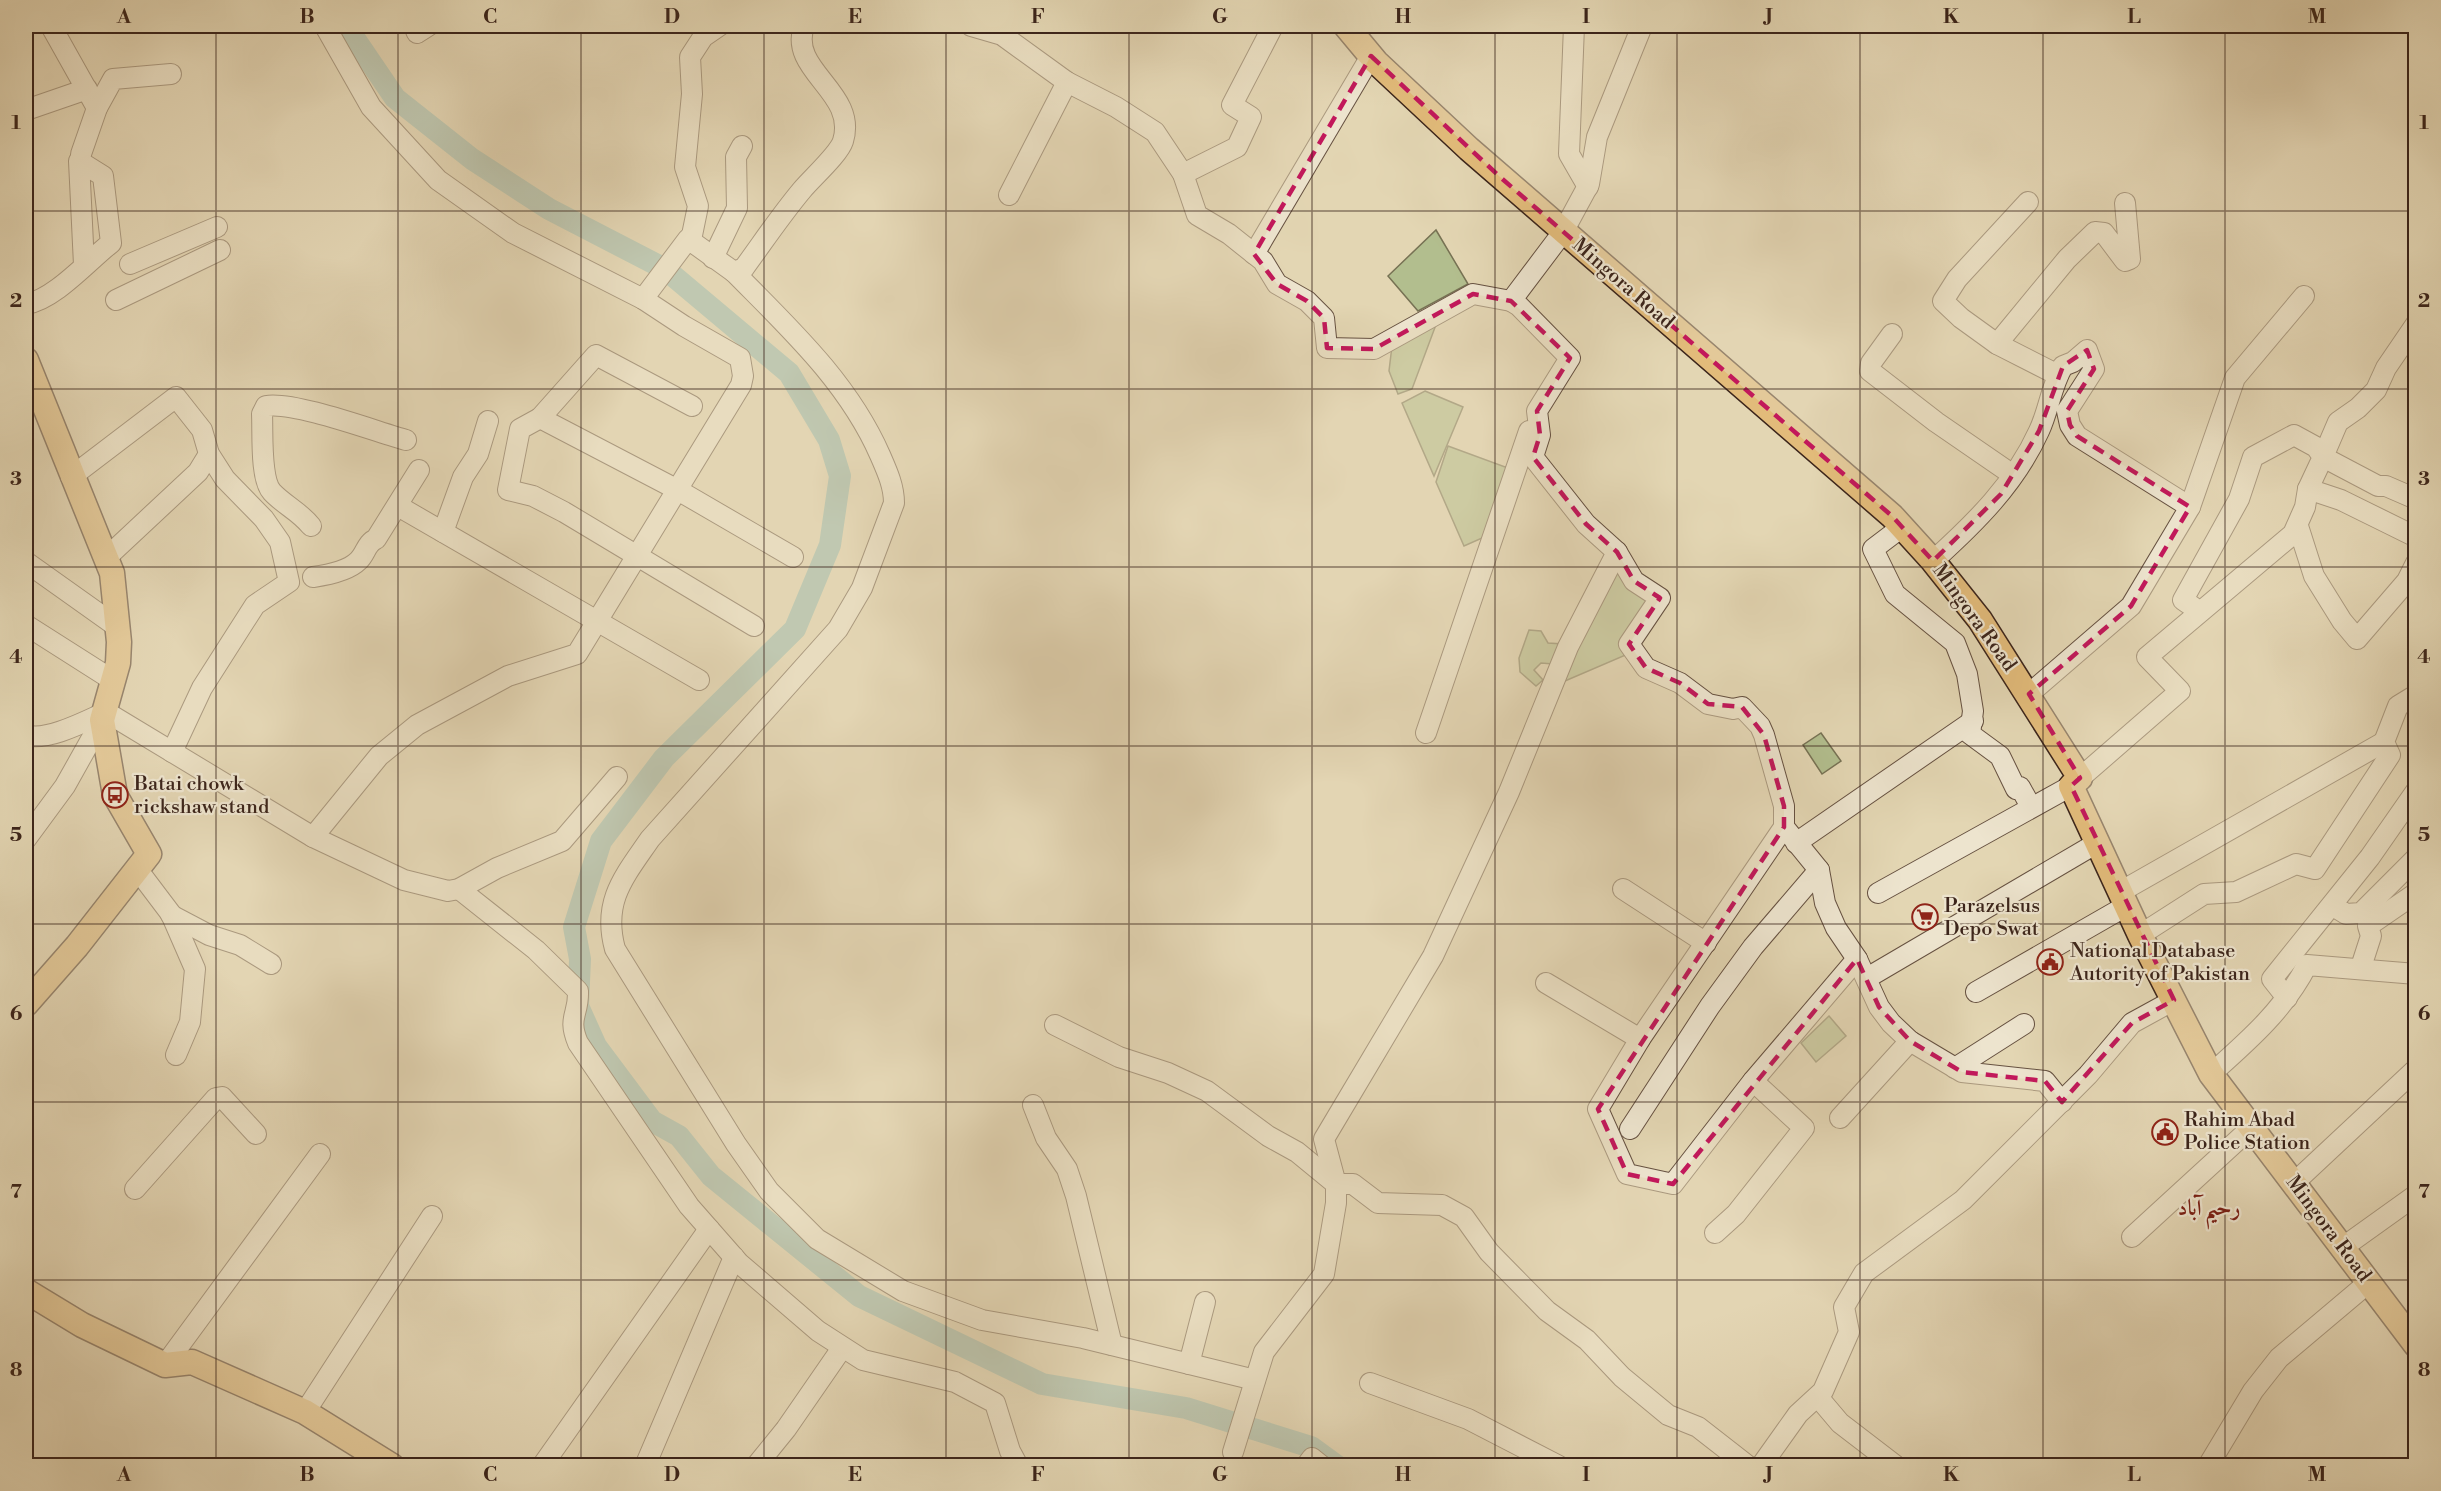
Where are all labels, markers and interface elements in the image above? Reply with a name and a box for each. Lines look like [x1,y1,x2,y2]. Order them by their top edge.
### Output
text: A [116,5,132,30]
text: B [299,5,315,30]
text: C [483,5,497,30]
text: D [664,5,680,30]
text: E [848,5,862,30]
text: F [1031,5,1045,30]
text: G [1212,5,1228,30]
text: H [1395,5,1412,30]
text: I [1582,5,1590,30]
text: J [1762,5,1773,30]
text: K [1943,5,1960,30]
text: L [2127,5,2141,30]
text: M [2308,5,2327,30]
text: 1 [11,111,21,136]
text: 1 [2419,111,2429,136]
street label: Mingora Road [1567,233,1680,336]
text: 2 [10,289,22,314]
text: 2 [2418,289,2430,314]
text: 3 [10,467,22,492]
text: 3 [2418,467,2430,492]
street label: Mingora Road [1927,559,2022,677]
text: 4 [9,645,23,670]
text: 4 [2417,645,2431,670]
place label: Batai chowk rickshaw stand [133,772,270,820]
bus stop icon: Batai chowk rickshaw stand [100,780,130,810]
text: 5 [10,823,22,848]
text: 5 [2418,823,2430,848]
place label: Parazelsus Depo Swat [1944,894,2040,942]
supermarket icon: Parazelsus Depo Swat [1910,902,1940,932]
place label: National Database Autority of Pakistan [2069,939,2250,987]
public building icon: National Database Autority of Pakistan [2035,947,2065,977]
text: 6 [10,1002,23,1027]
text: 6 [2418,1002,2431,1027]
place label: Rahim Abad Police Station [2184,1108,2310,1156]
public building icon: Rahim Abad Police Station [2150,1117,2180,1147]
street label: Mingora Road [2280,1171,2377,1288]
text: 7 [10,1180,22,1205]
text: 7 [2418,1180,2430,1205]
district label: رحیم آباد [2178,1194,2241,1230]
text: 8 [10,1358,23,1383]
text: 8 [2418,1358,2431,1383]
text: A [116,1463,132,1488]
text: B [299,1463,315,1488]
text: C [483,1463,497,1488]
text: D [664,1463,680,1488]
text: E [848,1463,862,1488]
text: F [1031,1463,1045,1488]
text: G [1212,1463,1228,1488]
text: H [1395,1463,1412,1488]
text: I [1582,1463,1590,1488]
text: J [1762,1463,1773,1488]
text: K [1943,1463,1960,1488]
text: L [2127,1463,2141,1488]
text: M [2308,1463,2327,1488]

